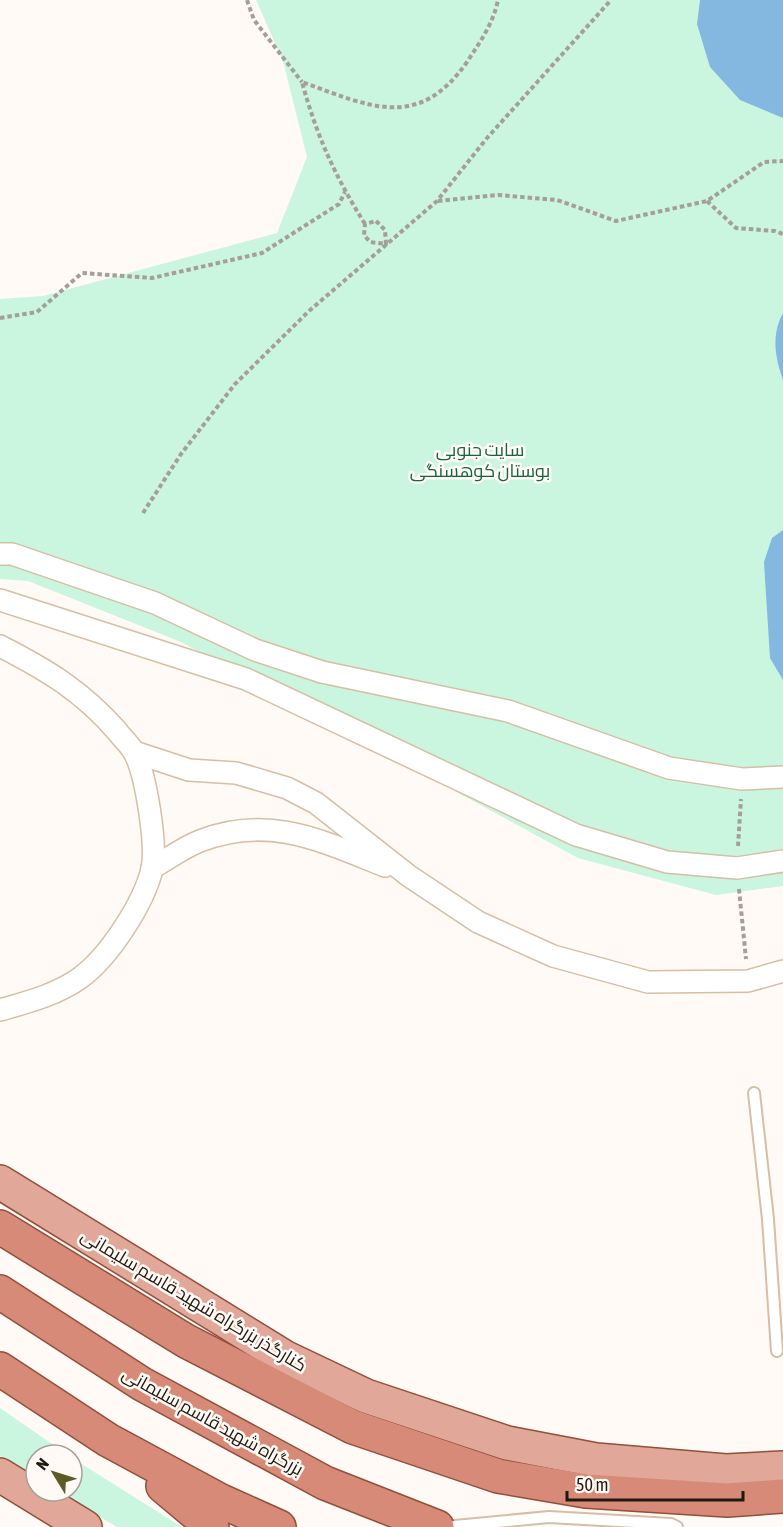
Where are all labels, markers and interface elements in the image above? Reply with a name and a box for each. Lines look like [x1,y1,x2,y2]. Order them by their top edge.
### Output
park label: سایت جنوبی بوستان کوهسنگی [410,439,550,482]
street label: کنارگذر بزرگراه شهید قاسم سلیمانی [76,1224,311,1378]
street label: بزرگراه شهید قاسم سلیمانی [118,1362,307,1481]
north arrow [24,1443,84,1503]
text: N [32,1454,52,1473]
scale bar [567,1464,742,1502]
text: 50 m [576,1474,608,1495]

